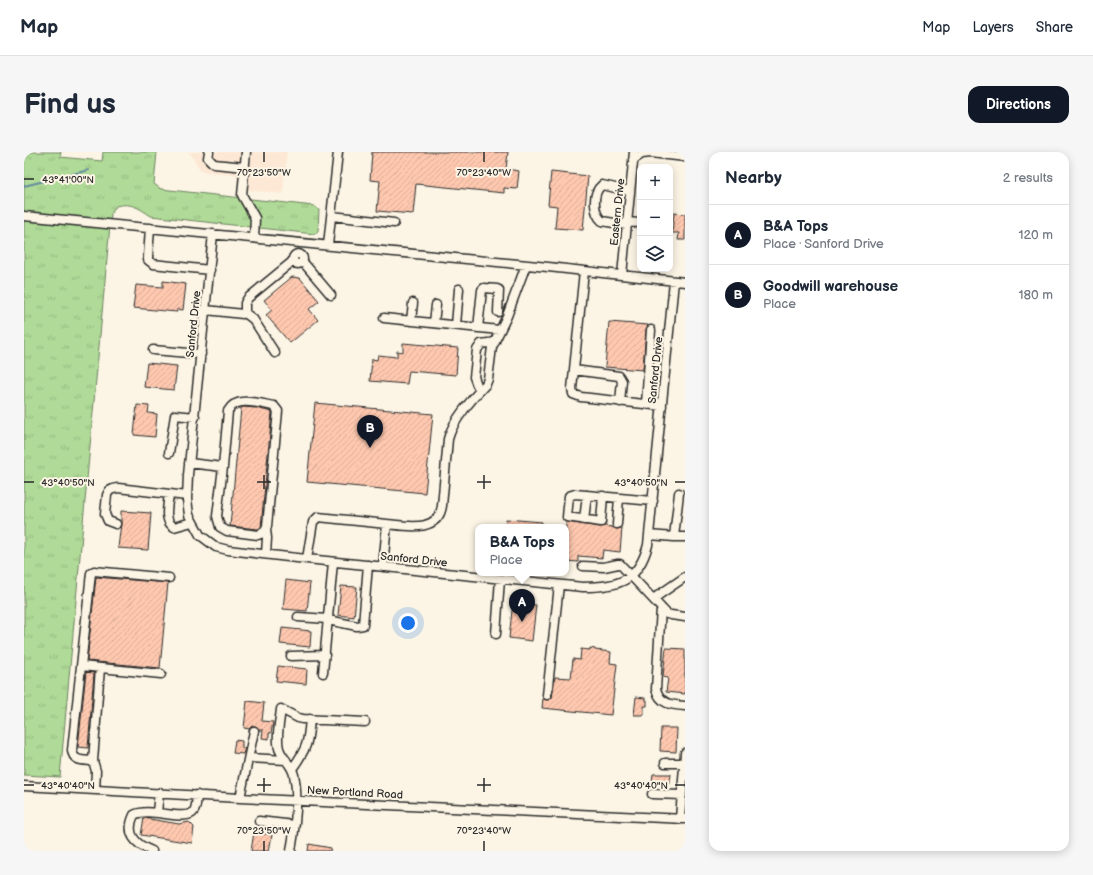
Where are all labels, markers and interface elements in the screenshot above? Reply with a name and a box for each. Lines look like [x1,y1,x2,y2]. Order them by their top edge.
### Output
text: Map [20,16,58,39]
text: Map [922,19,950,36]
text: Layers [972,19,1014,36]
text: Share [1036,19,1073,36]
button: Directions [968,86,1069,123]
text: Find us [24,88,116,121]
map controls [637,164,673,272]
button: + [637,164,673,200]
text: 70°23'50"W [237,167,291,179]
text: 70°23'40"W [457,167,511,179]
text: Nearby [725,168,782,188]
text: 2 results [1003,170,1053,186]
text: 43°41'00"N [42,174,94,186]
street label: Eastern Drive [608,177,628,246]
button: − [637,200,673,236]
text: B&A Tops [763,217,828,236]
text: A [734,227,742,243]
text: 120 m [1018,227,1053,243]
button: layers [637,236,673,272]
text: Place · Sanford Drive [763,236,884,252]
text: Goodwill warehouse [763,277,898,296]
text: B [733,287,743,303]
text: 180 m [1018,287,1053,303]
street label: Sanford Drive [184,289,204,358]
text: Place [763,296,796,312]
street label: Sanford Drive [646,335,666,404]
pin: B [357,415,383,448]
text: 43°40'50"N [41,477,95,489]
text: 43°40'50"N [614,477,668,489]
popup [475,524,569,576]
text: B&A Tops [489,533,555,552]
street label: Sanford Drive [380,550,449,570]
text: Place [489,552,522,568]
pin: A [509,589,535,622]
your location [398,613,418,633]
text: 43°40'40"N [41,780,95,792]
text: 43°40'40"N [614,780,668,792]
street label: New Portland Road [307,783,403,802]
text: 70°23'50"W [237,825,291,837]
text: 70°23'40"W [457,825,511,837]

